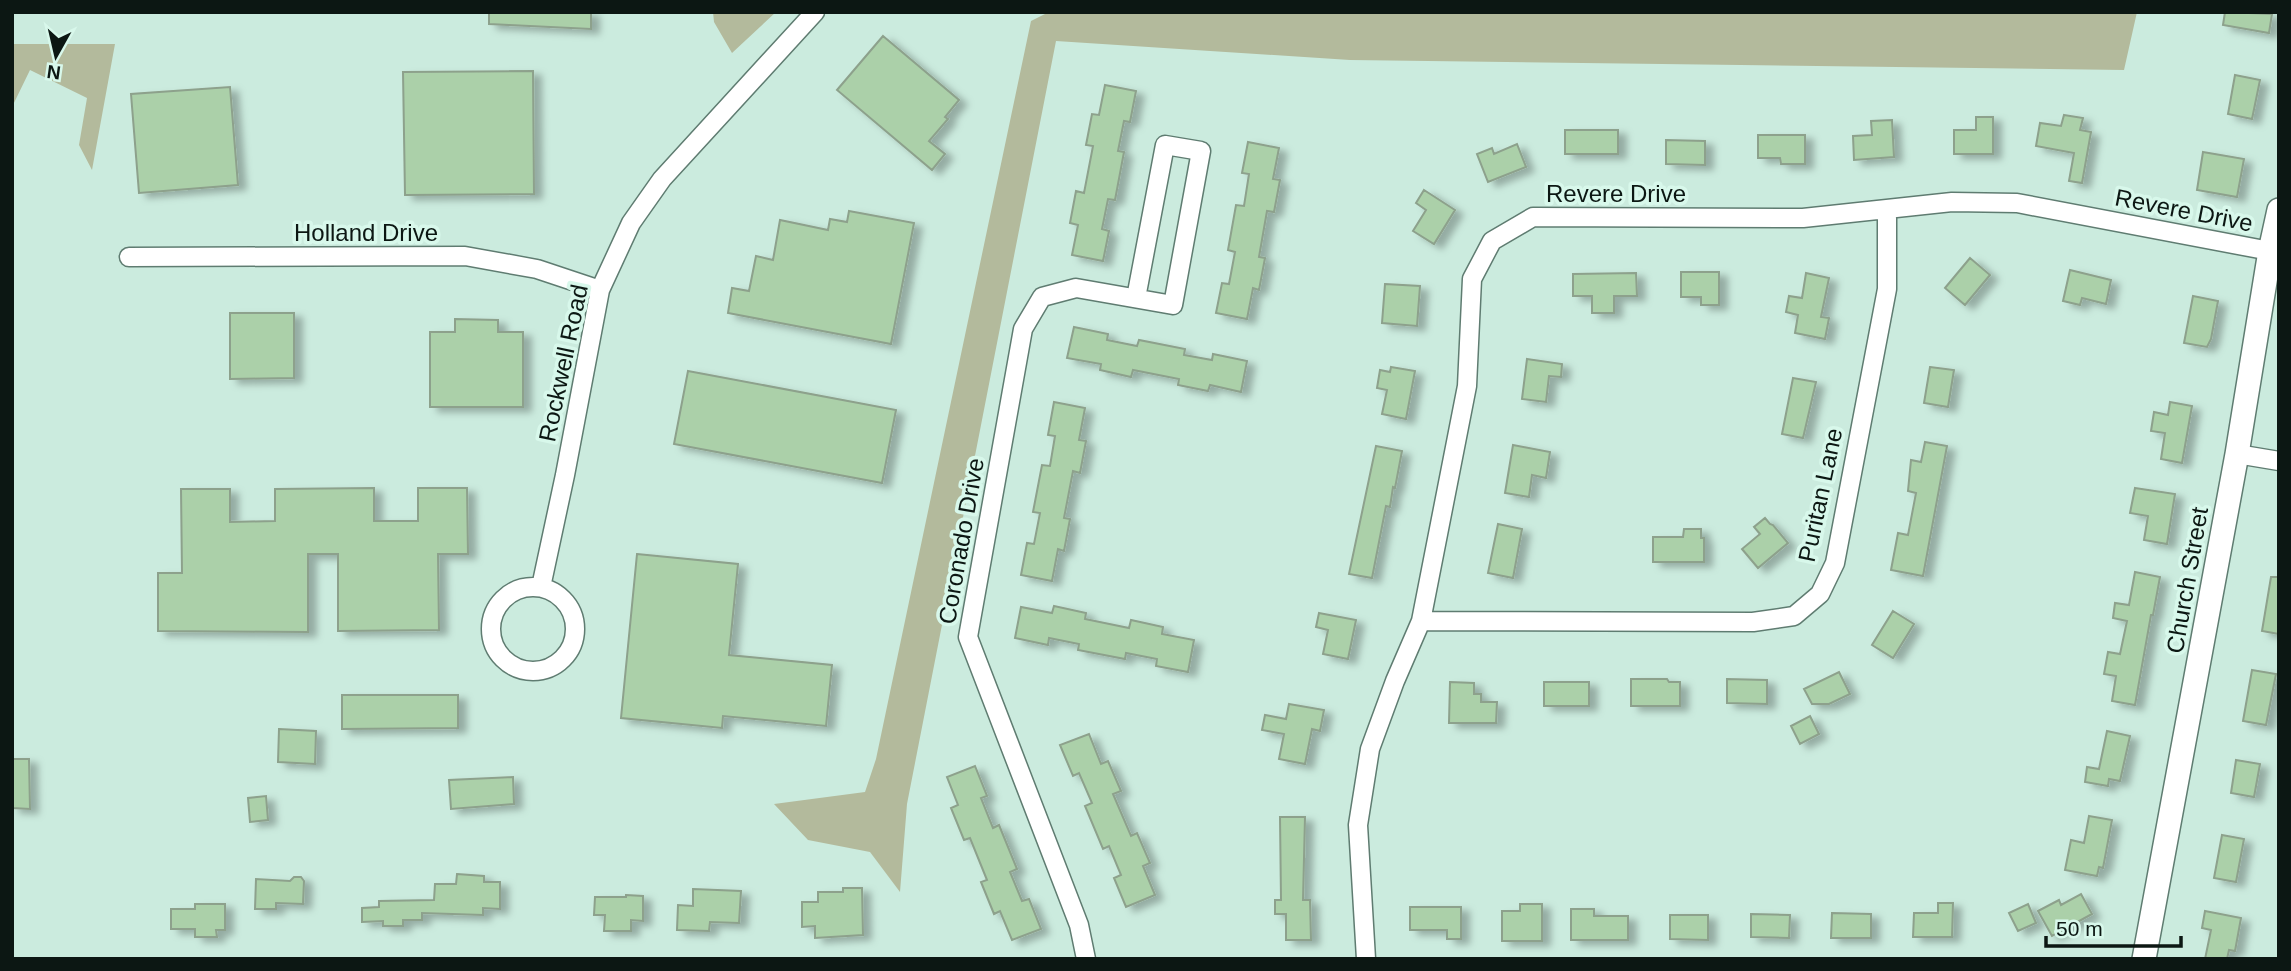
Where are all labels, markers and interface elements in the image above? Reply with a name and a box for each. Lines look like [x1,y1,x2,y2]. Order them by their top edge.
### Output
north arrow [21,21,91,91]
text: N [45,61,62,84]
street label: Revere Drive [1546,180,1686,207]
street label: Revere Drive [2113,183,2255,237]
street label: Holland Drive [294,219,438,246]
street label: Rockwell Road [533,282,593,444]
street label: Puritan Lane [1793,426,1847,564]
street label: Coronado Drive [933,456,989,626]
street label: Church Street [2161,504,2213,655]
scale bar [2046,904,2181,948]
text: 50 m [2056,917,2103,940]

